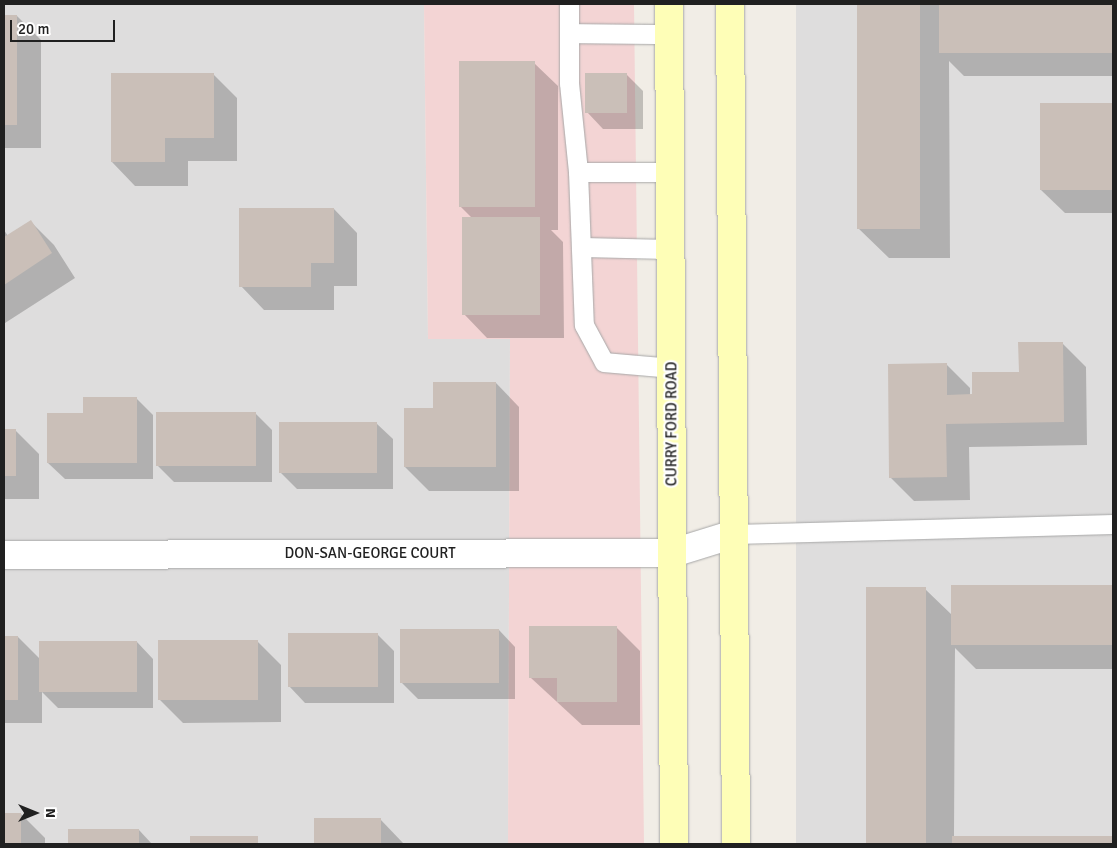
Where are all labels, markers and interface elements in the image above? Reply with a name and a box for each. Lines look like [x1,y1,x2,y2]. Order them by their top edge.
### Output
scale bar [12,10,118,42]
text: 20 m [18,20,49,38]
street label: CURRY FORD ROAD [663,362,681,486]
street label: DON-SAN-GEORGE COURT [284,545,456,563]
north arrow [10,788,60,838]
text: N [42,808,59,818]

